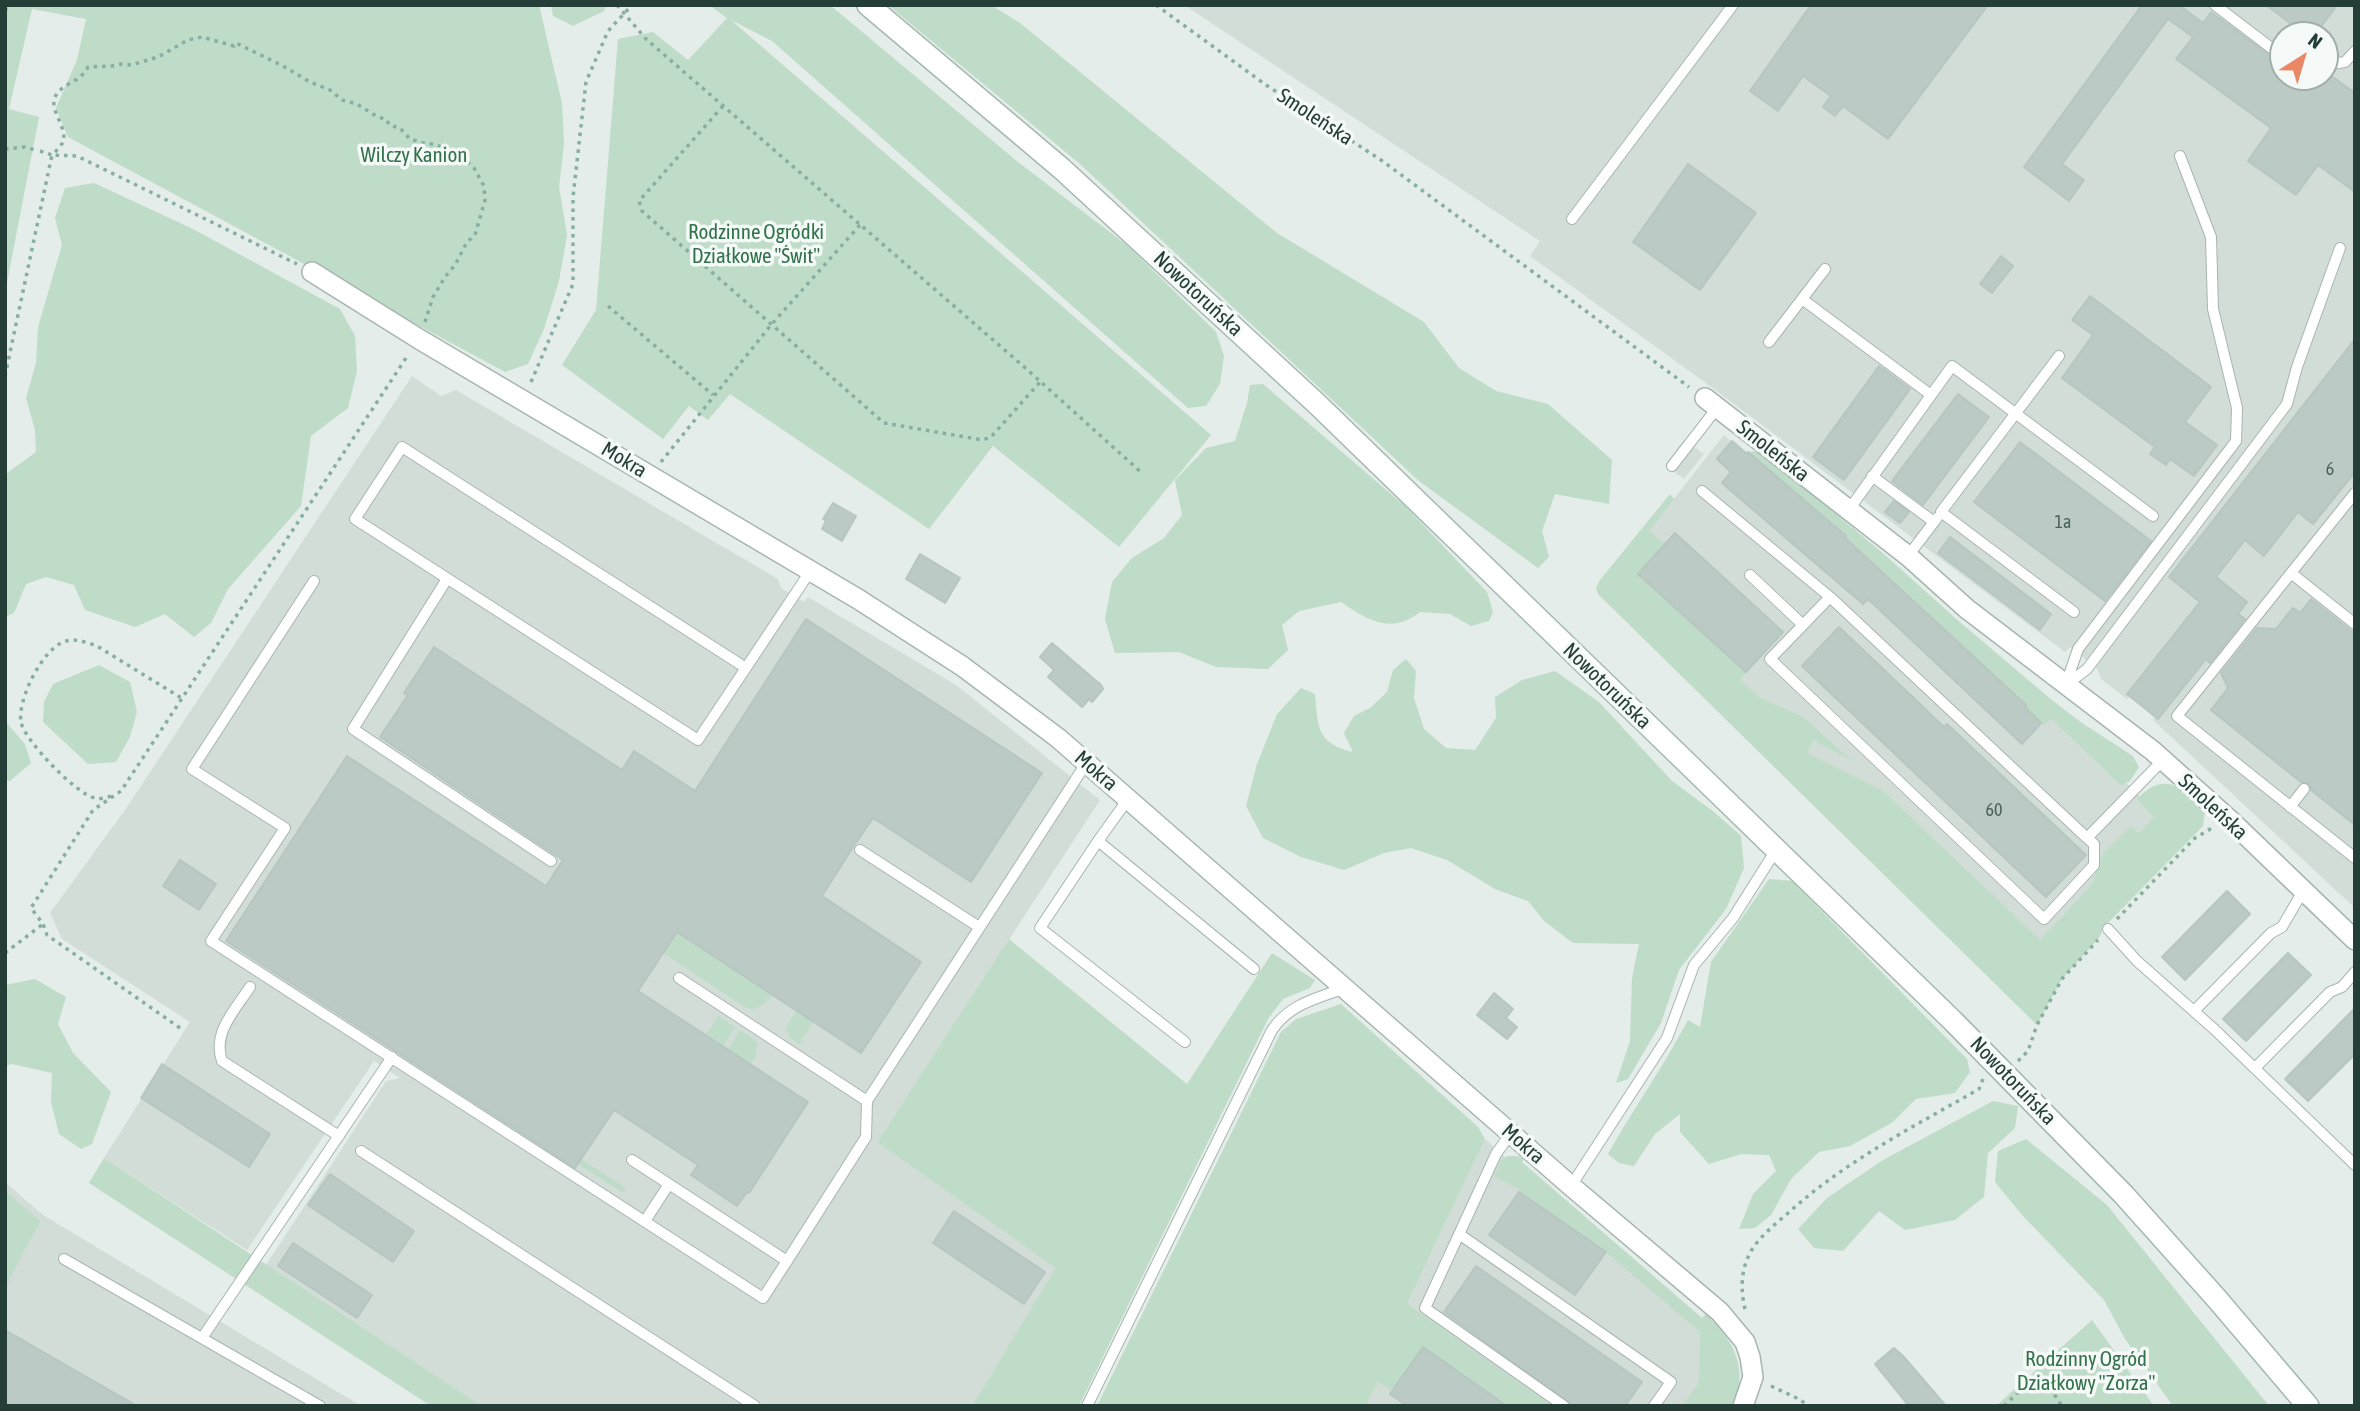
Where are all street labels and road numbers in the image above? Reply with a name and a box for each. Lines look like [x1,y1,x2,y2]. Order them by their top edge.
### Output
street label: Smoleńska [1272,83,1358,151]
street label: Nowotoruńska [1148,246,1248,342]
street label: Smoleńska [1732,415,1814,487]
street label: Mokra [597,437,651,483]
street label: Nowotoruńska [1558,638,1656,734]
street label: Mokra [1069,746,1123,796]
street label: Smoleńska [2173,769,2253,845]
street label: Nowotoruńska [1965,1032,2061,1130]
street label: Mokra [1496,1119,1550,1169]

